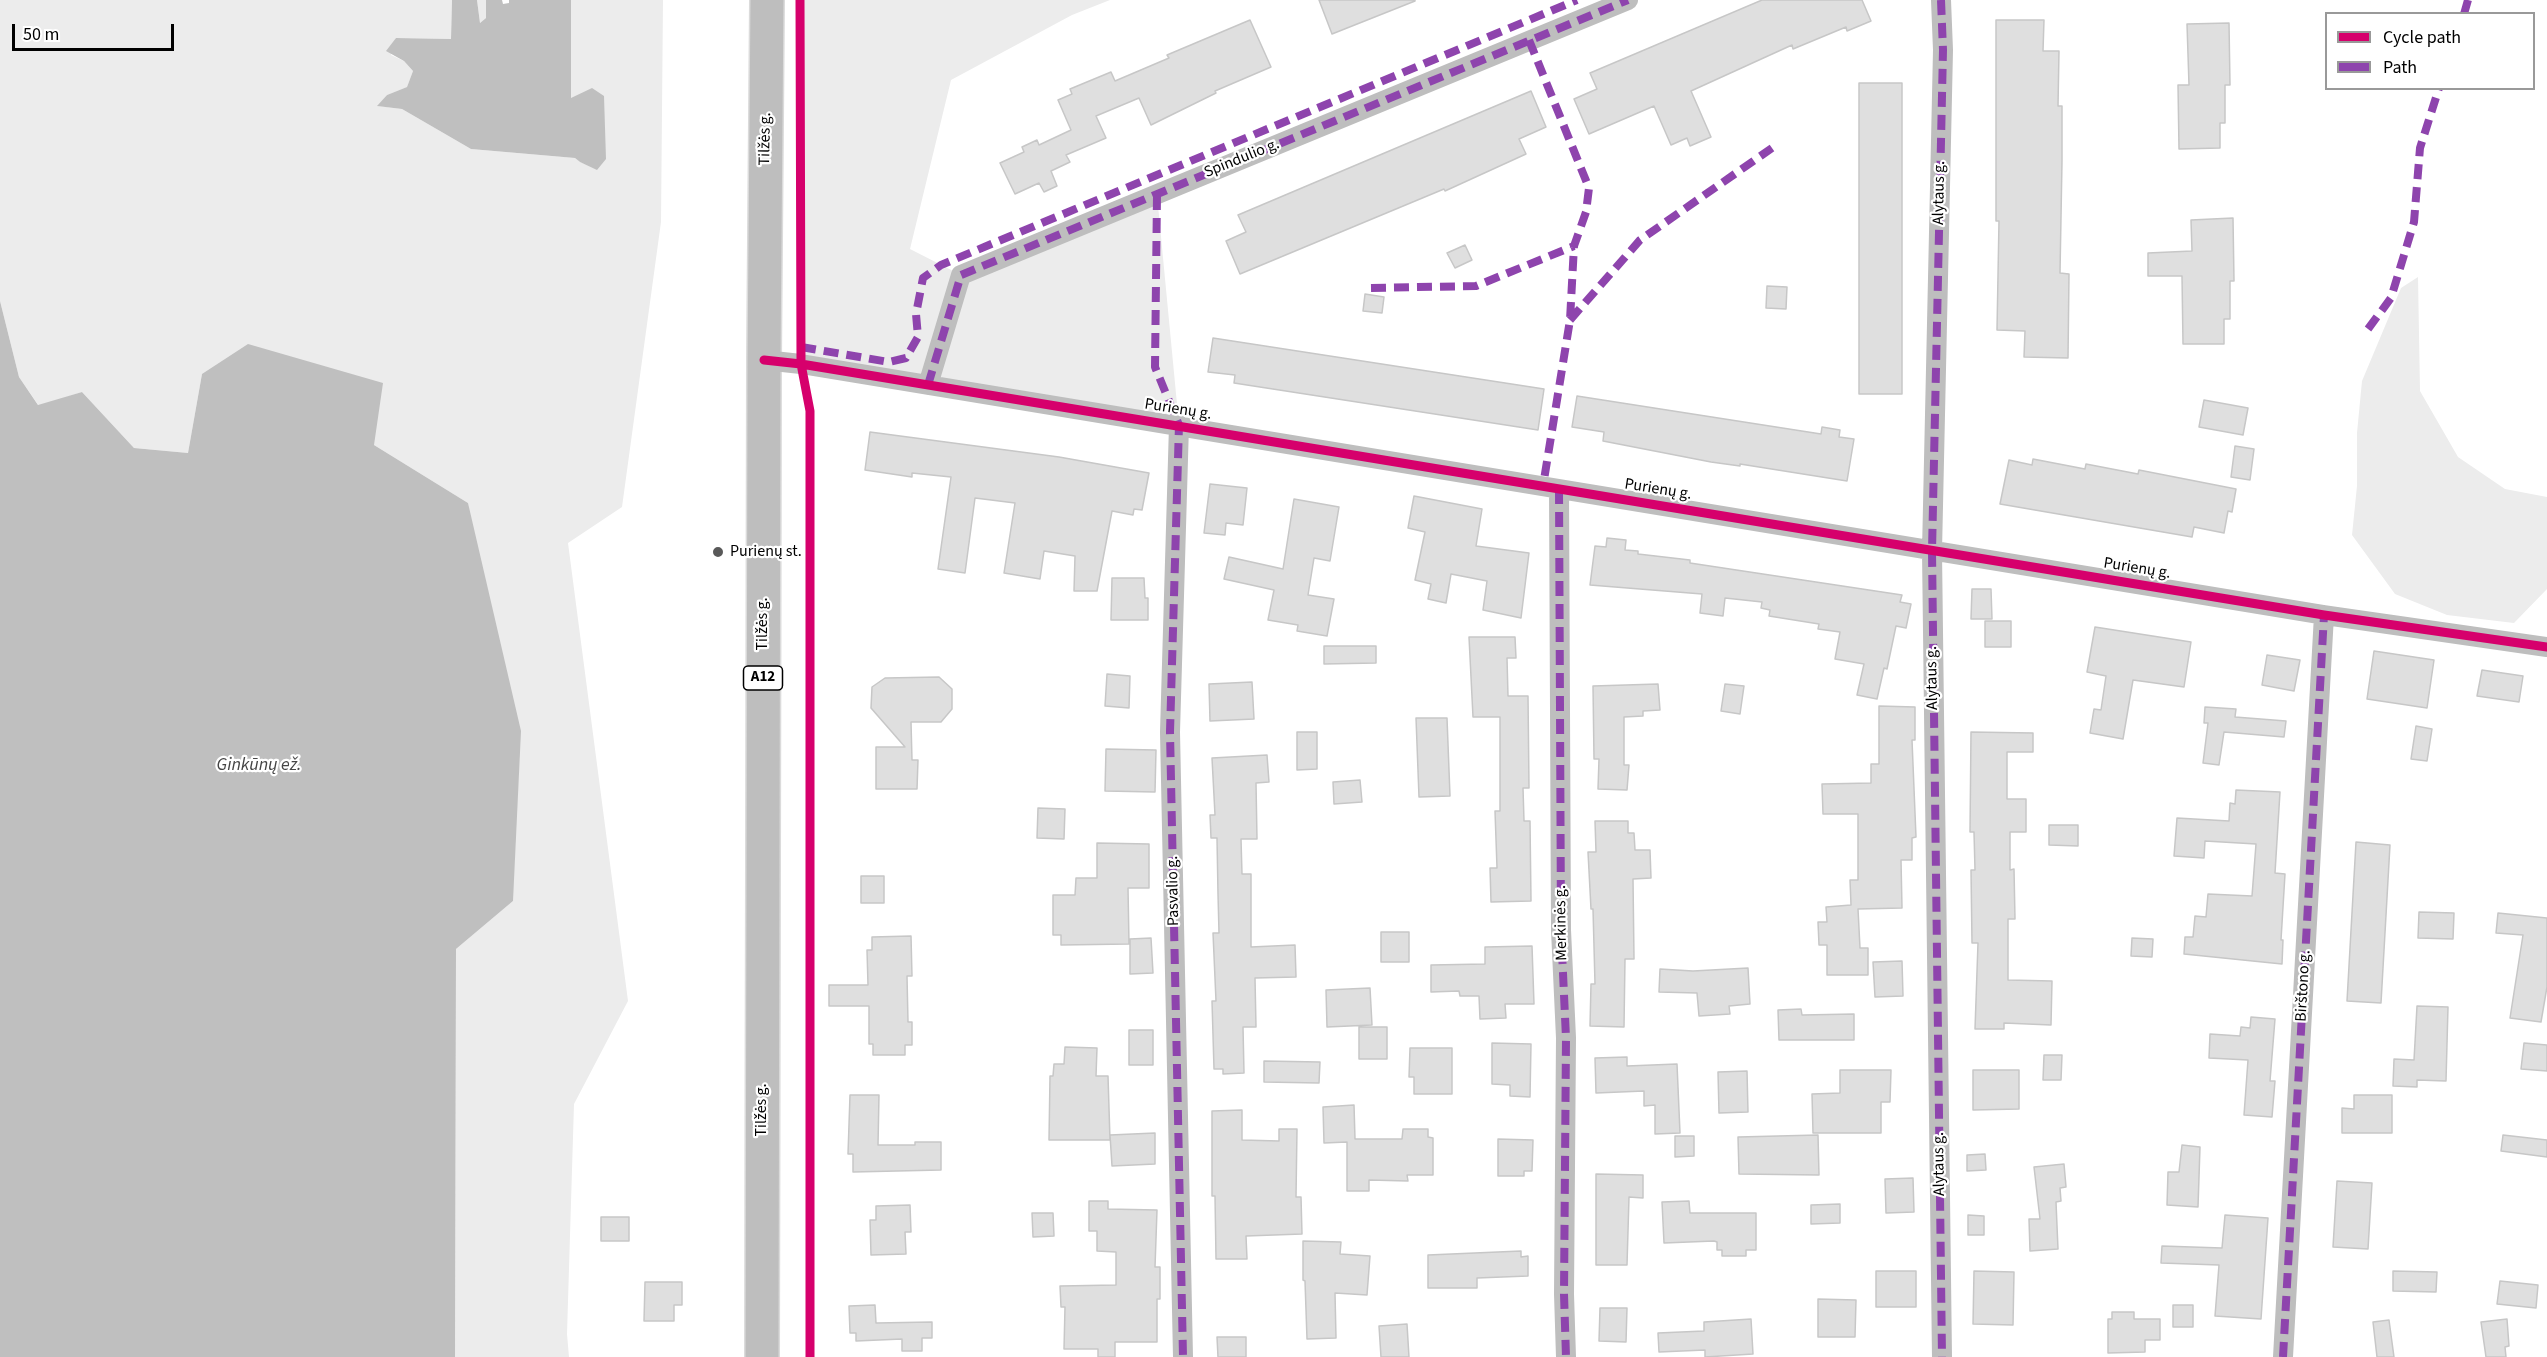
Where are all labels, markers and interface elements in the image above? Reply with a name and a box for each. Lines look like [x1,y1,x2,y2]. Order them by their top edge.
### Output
scale bar [15,12,177,50]
legend [2325,12,2535,90]
text: 50 m [23,22,59,47]
text: Cycle path [2383,25,2461,50]
text: Path [2383,55,2417,80]
street label: Tilžės g. [756,112,776,166]
street label: Spindulio g. [1201,135,1283,183]
street label: Alytaus g. [1930,161,1950,225]
street label: Purienų g. [1143,395,1213,425]
street label: Purienų g. [1623,475,1693,505]
place label: Purienų st. [730,542,802,562]
marker: Purienų st. [711,545,725,559]
street label: Purienų g. [2102,554,2172,584]
street label: Tilžės g. [753,597,773,651]
street label: Alytaus g. [1923,646,1943,710]
road number: A12 [744,666,783,690]
water label: Ginkūnų ež. [217,755,301,777]
street label: Pasvalio g. [1164,856,1184,926]
street label: Merkinės g. [1552,885,1572,961]
street label: Birštono g. [2293,950,2315,1022]
street label: Tilžės g. [752,1083,772,1137]
street label: Alytaus g. [1930,1132,1950,1196]

